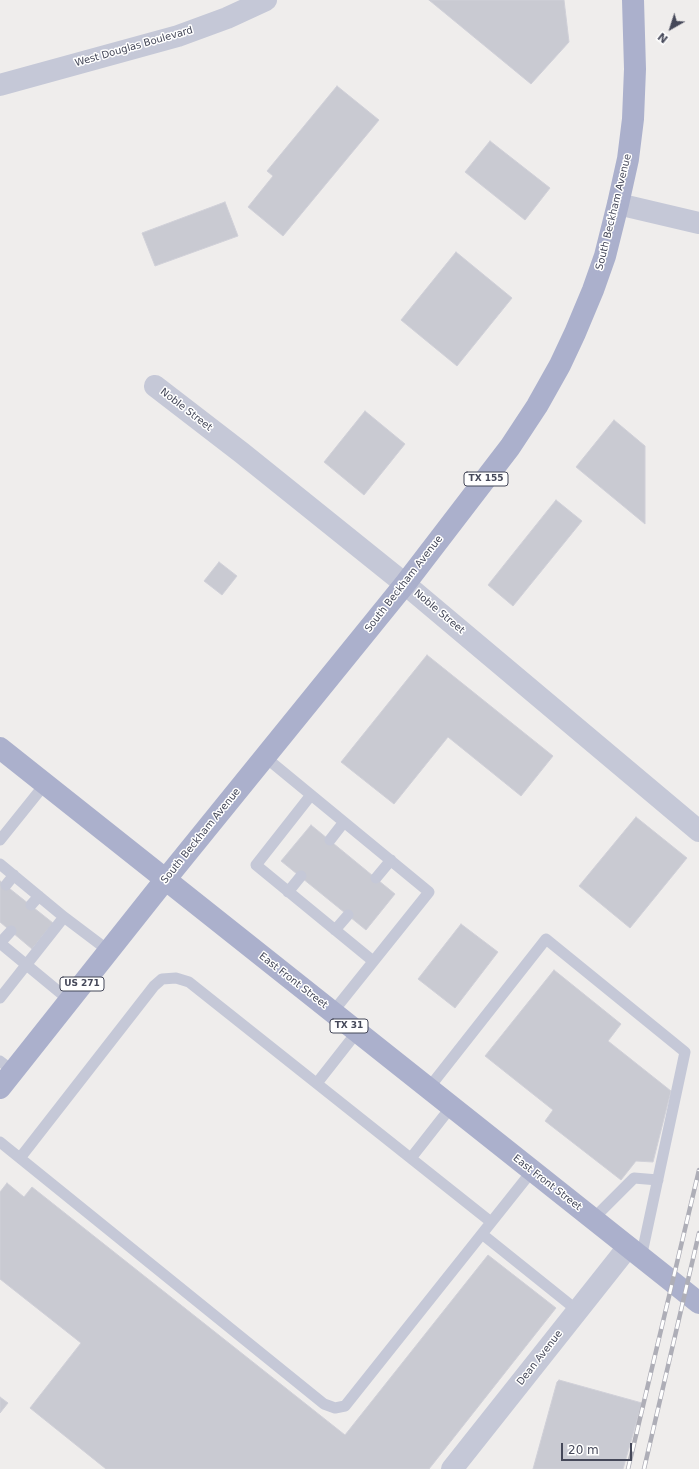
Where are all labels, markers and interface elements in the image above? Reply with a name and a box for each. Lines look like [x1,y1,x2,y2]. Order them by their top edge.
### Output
north arrow [651,8,691,48]
street label: West Douglas Boulevard [74,24,194,70]
text: N [655,30,671,46]
street label: South Beckham Avenue [594,153,634,271]
street label: Noble Street [158,386,214,434]
road number: TX 155 [464,472,508,486]
street label: South Beckham Avenue [363,533,445,635]
street label: Noble Street [411,587,467,637]
street label: South Beckham Avenue [159,786,243,886]
street label: East Front Street [256,951,330,1011]
road number: US 271 [60,977,104,991]
road number: TX 31 [330,1019,368,1033]
street label: East Front Street [510,1153,584,1213]
street label: Dean Avenue [515,1328,565,1388]
scale bar [563,1435,634,1461]
text: 20 m [568,1443,599,1457]

